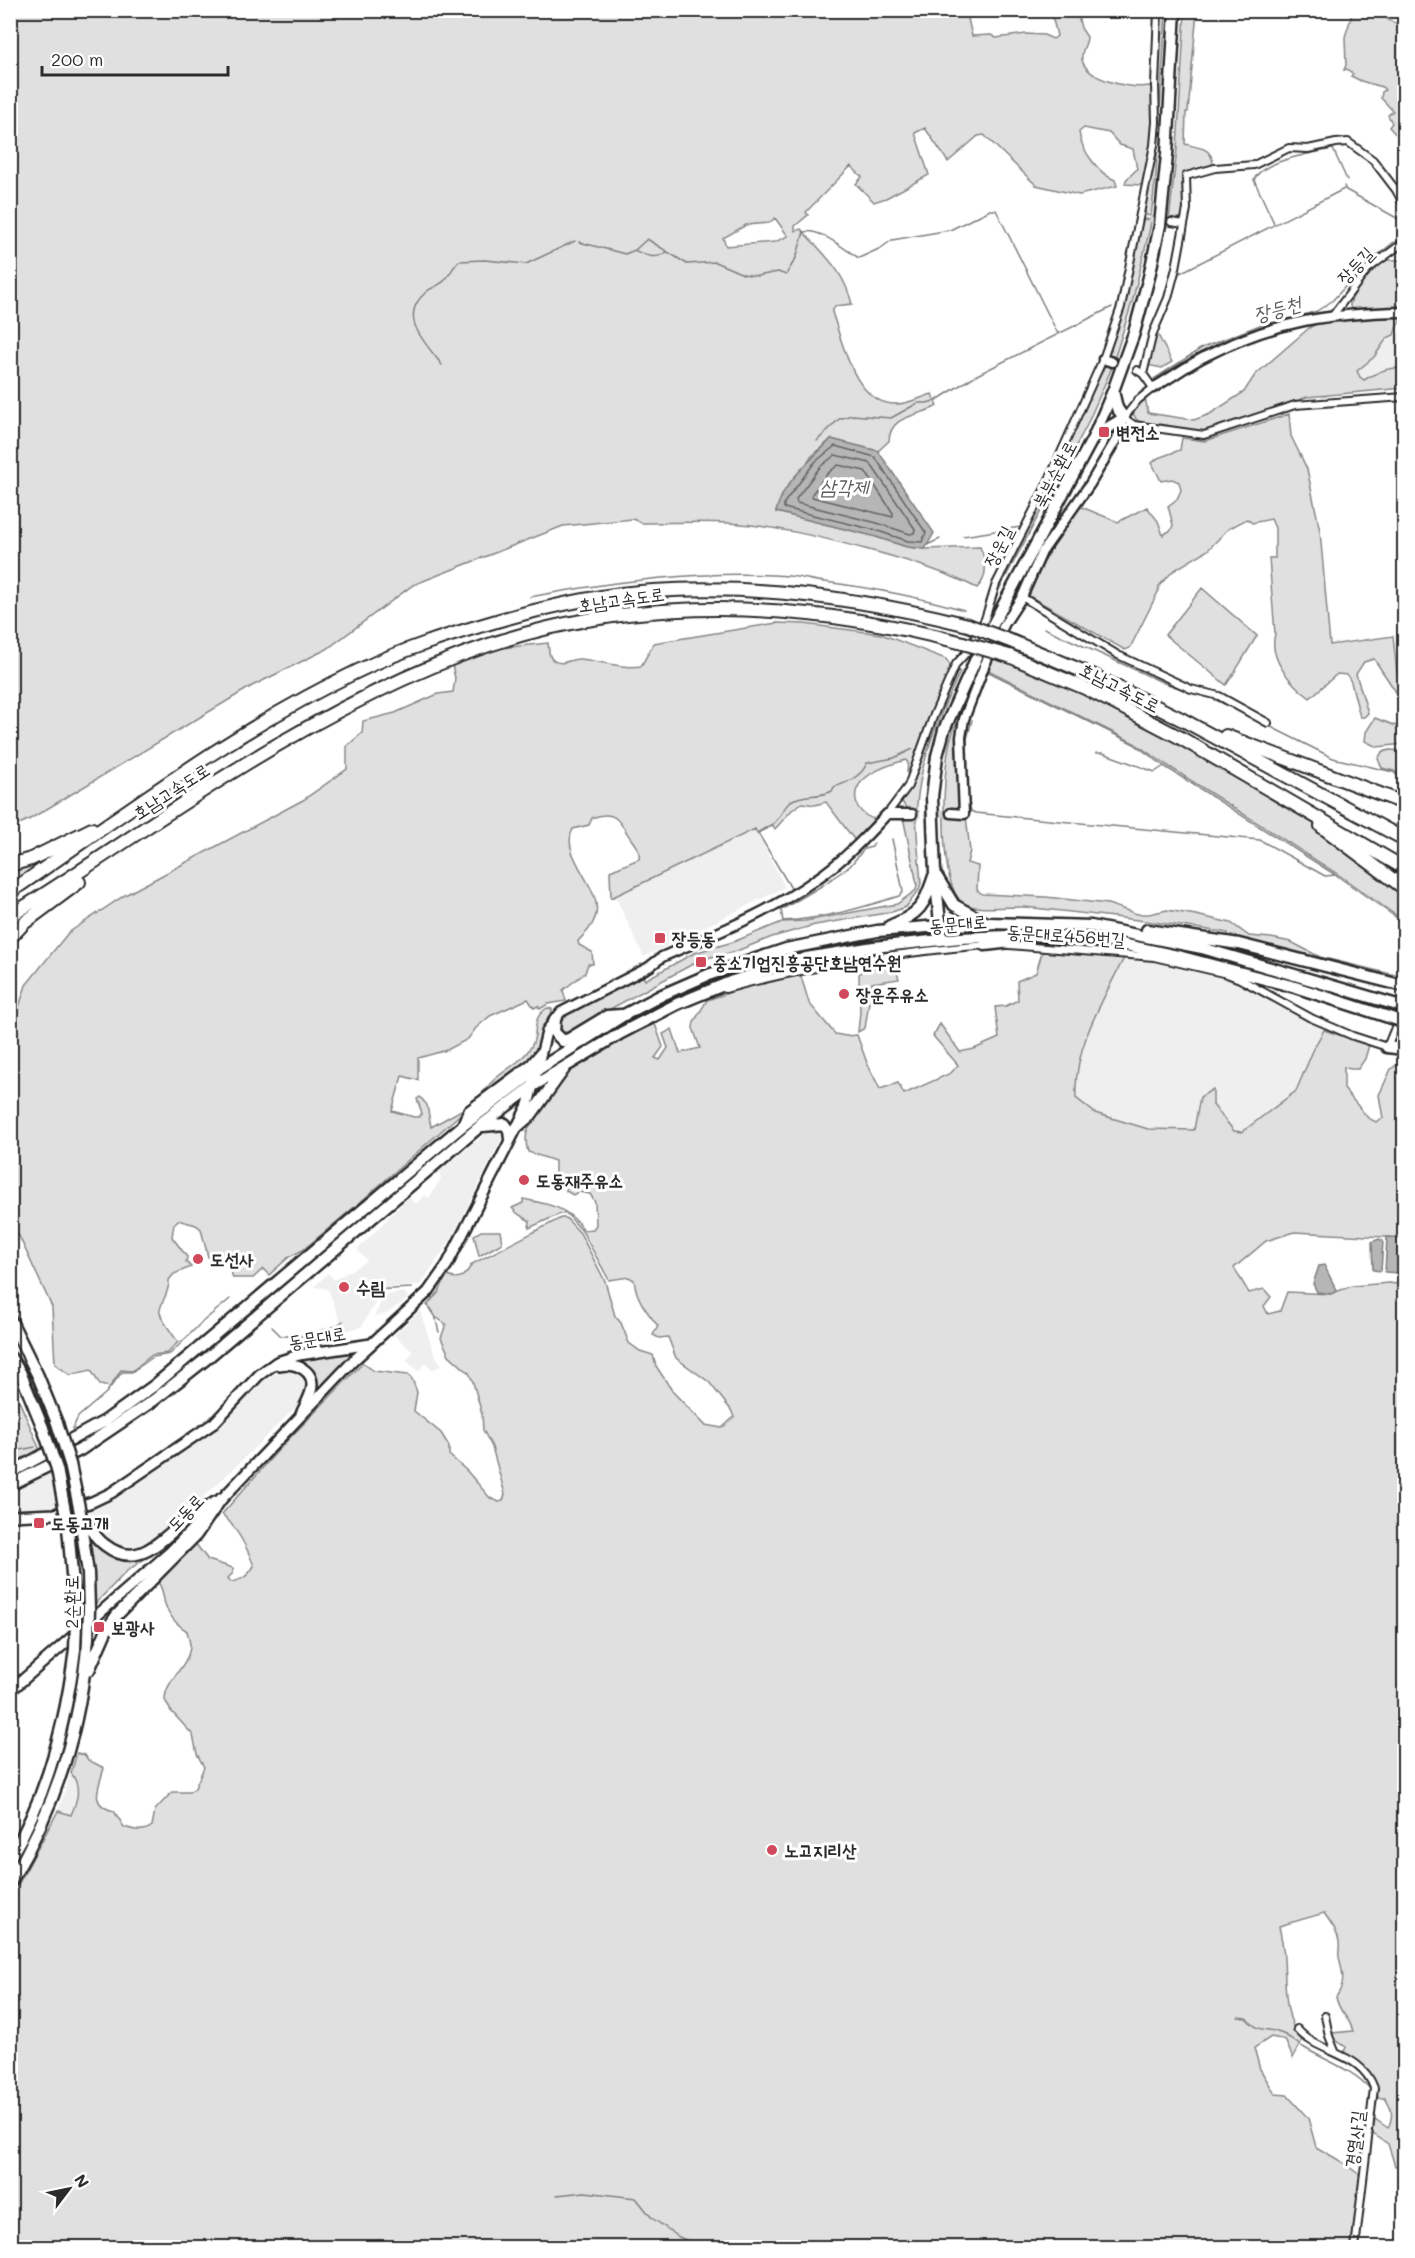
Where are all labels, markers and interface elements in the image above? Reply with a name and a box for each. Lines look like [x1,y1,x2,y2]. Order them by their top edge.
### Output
scale bar [42,39,228,77]
text: 200 m [51,47,103,71]
street label: 장등길 [1331,241,1379,289]
water label: 장등천 [1250,289,1306,327]
place label: 변전소 [1116,420,1159,444]
marker: 변전소 [1097,425,1111,439]
street label: 북부순환로 [1026,436,1082,512]
water label: 삼각제 [820,473,871,499]
street label: 장운길 [977,521,1019,571]
street label: 호남고속도로 [576,581,666,617]
street label: 호남고속도로 [1076,657,1164,717]
street label: 호남고속도로 [128,757,214,825]
street label: 동문대로 [928,909,988,937]
street label: 동문대로456번길 [1006,919,1127,951]
place label: 장등동 [671,926,715,950]
marker: 장등동 [653,931,667,945]
place label: 중소기업진흥공단호남연수원 [713,950,901,974]
marker: 중소기업진흥공단호남연수원 [694,955,708,969]
place label: 장운주유소 [855,982,928,1006]
marker: 장운주유소 [837,987,851,1001]
place label: 도동재주유소 [536,1168,623,1192]
marker: 도동재주유소 [517,1173,531,1187]
place label: 도선사 [210,1247,254,1271]
marker: 도선사 [191,1252,205,1266]
place label: 수림 [356,1275,385,1299]
marker: 수림 [337,1280,351,1294]
street label: 동문대로 [286,1320,348,1354]
street label: 도동로 [161,1488,209,1536]
place label: 도동고개 [51,1511,109,1535]
marker: 도동고개 [32,1516,46,1530]
street label: 2순환로 [59,1575,83,1629]
place label: 보광사 [111,1615,155,1639]
marker: 보광사 [92,1620,106,1634]
place label: 노고지리산 [784,1838,857,1862]
marker: 노고지리산 [765,1843,779,1857]
street label: 경열사길 [1339,2108,1370,2169]
north arrow [39,2159,99,2219]
text: N [70,2170,94,2192]

